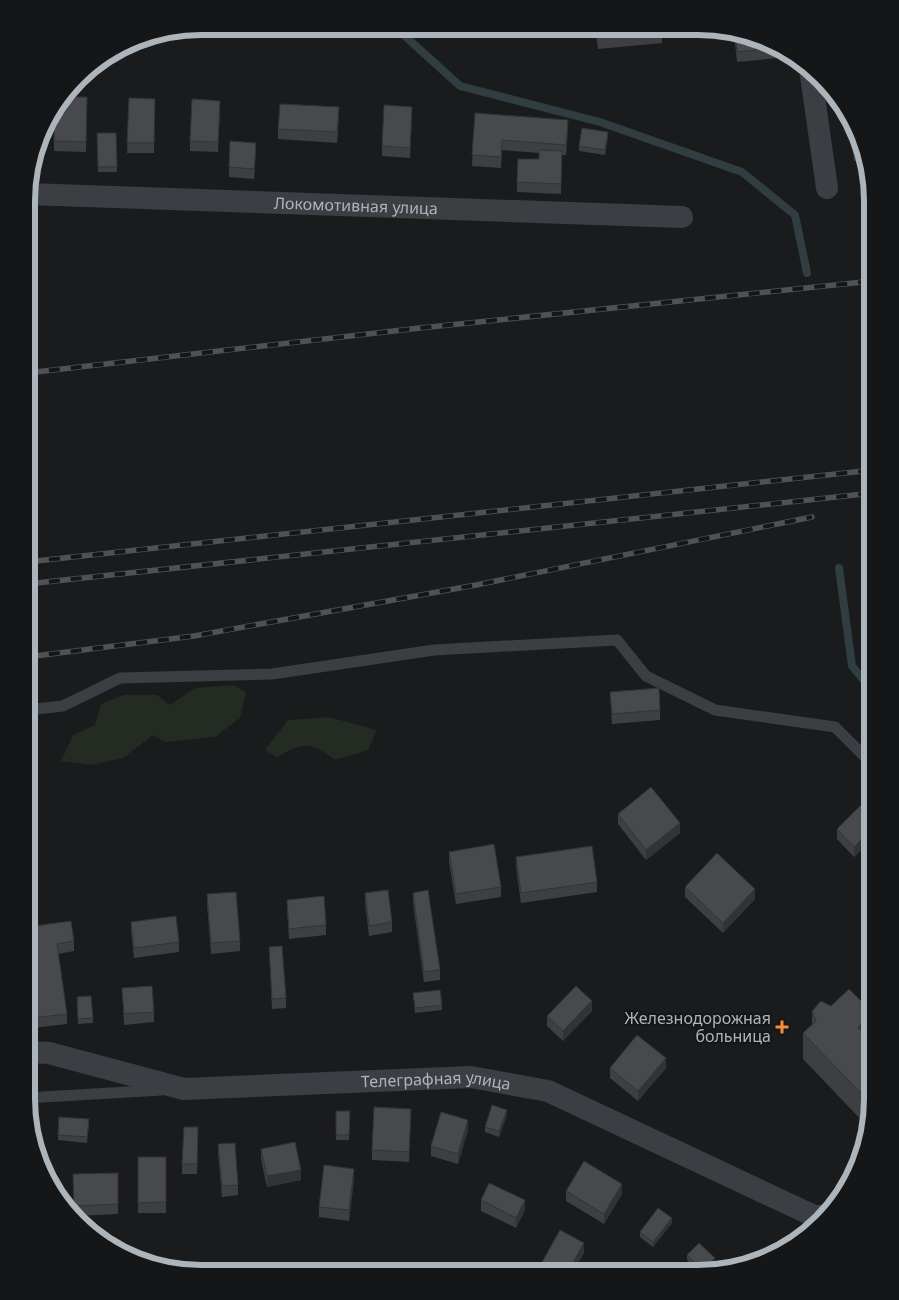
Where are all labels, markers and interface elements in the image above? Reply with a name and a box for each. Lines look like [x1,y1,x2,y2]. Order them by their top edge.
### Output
street label: Локомотивная улица [273,192,438,219]
place label: Железнодорожная больница [625,1007,771,1047]
marker: Железнодорожная больница [775,1020,789,1034]
street label: Телеграфная улица [360,1066,512,1095]

